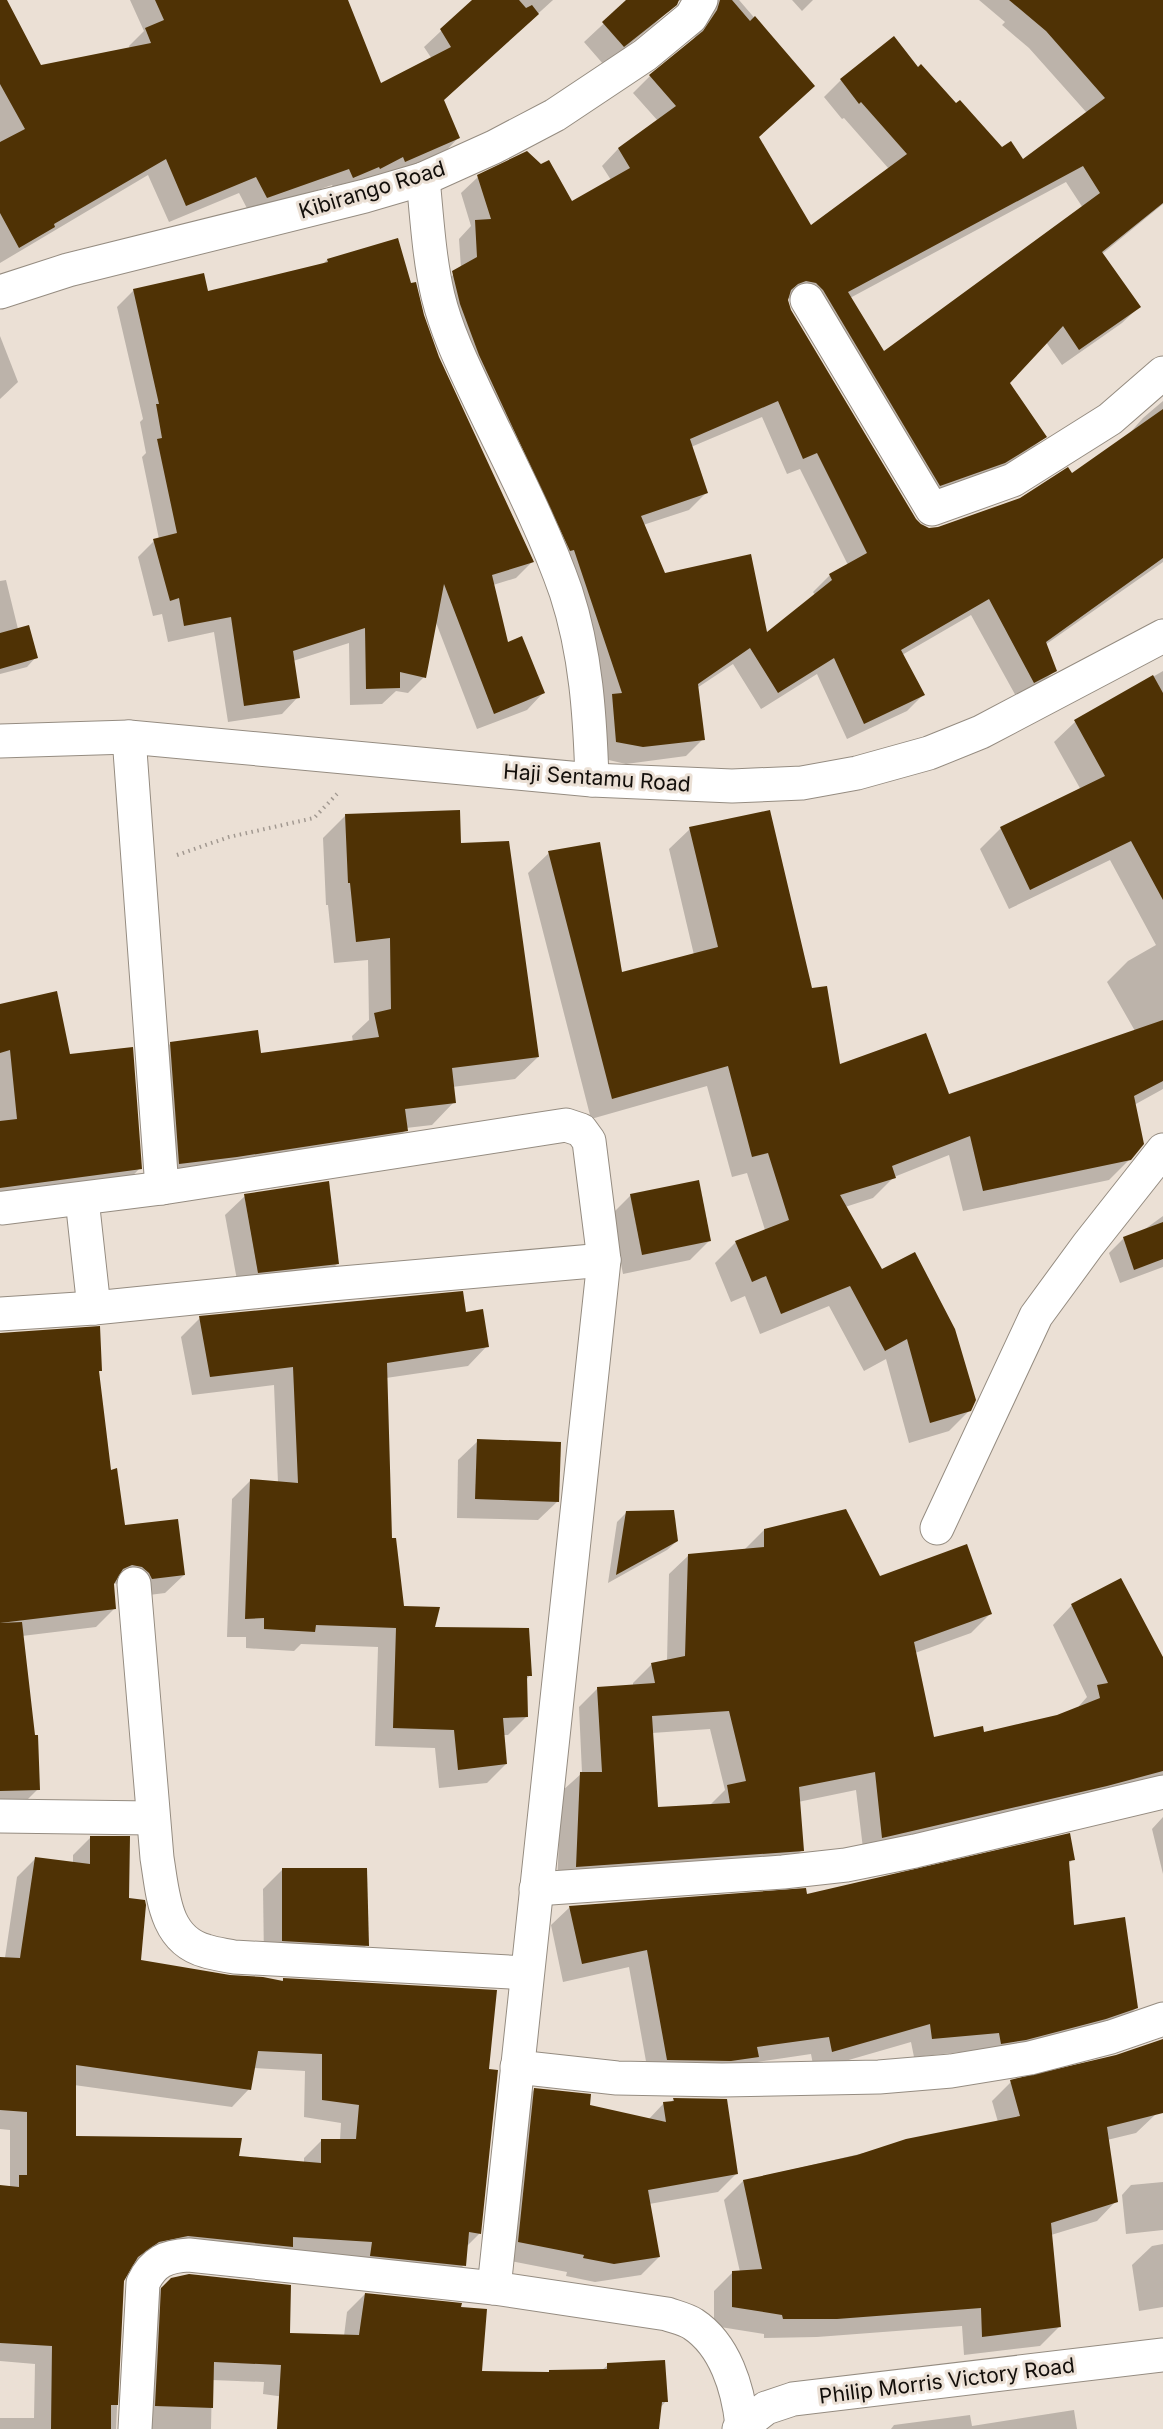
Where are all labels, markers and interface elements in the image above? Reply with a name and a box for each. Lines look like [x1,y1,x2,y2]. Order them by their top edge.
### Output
street label: Kibirango Road [296,155,448,224]
street label: Haji Sentamu Road [503,758,692,797]
street label: Philip Morris Victory Road [818,2352,1076,2409]

